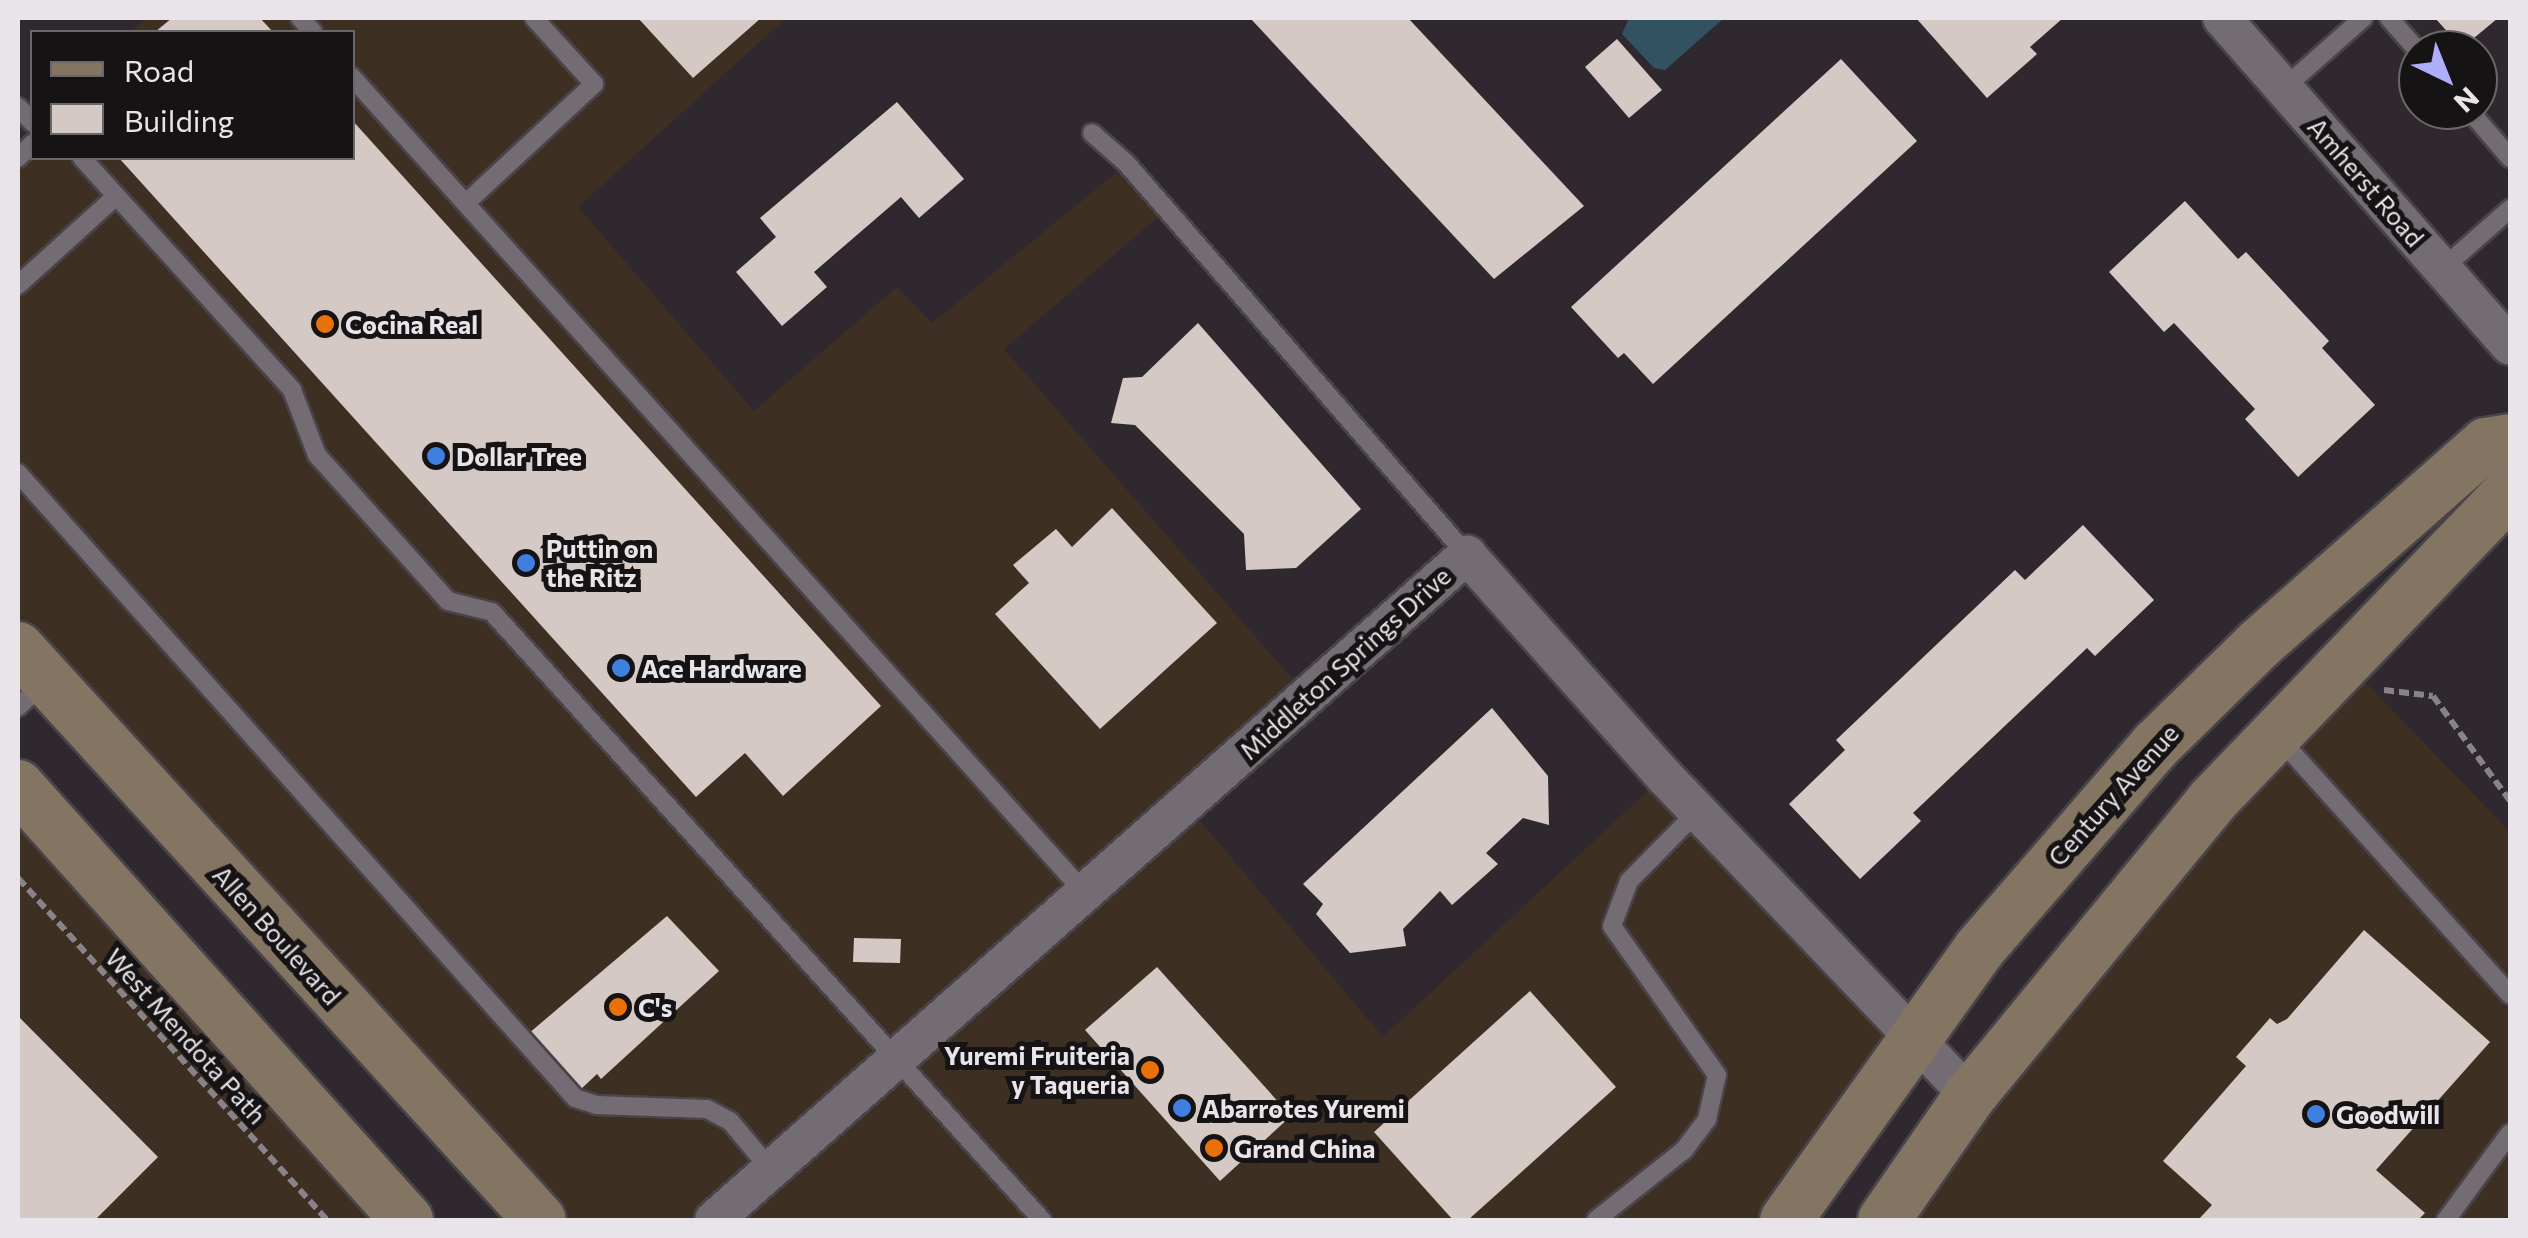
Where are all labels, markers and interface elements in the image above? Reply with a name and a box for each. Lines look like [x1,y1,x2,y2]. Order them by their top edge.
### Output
legend [30,30,355,160]
north arrow [2398,30,2498,130]
text: Road [124,51,194,88]
text: N [2448,81,2486,120]
text: Building [124,101,234,138]
street label: Amherst Road [2302,111,2430,253]
place label: Cocina Real [345,309,478,339]
marker: Cocina Real [314,313,336,335]
place label: Dollar Tree [456,441,582,471]
marker: Dollar Tree [425,445,447,467]
place label: Puttin on the Ritz [546,534,653,593]
marker: Puttin on the Ritz [515,552,537,574]
street label: Middleton Springs Drive [1234,561,1456,765]
place label: Ace Hardware [641,653,802,683]
marker: Ace Hardware [610,657,632,679]
street label: Century Avenue [2042,718,2184,872]
street label: Allen Boulevard [207,860,347,1010]
street label: West Mendota Path [99,942,273,1130]
place label: C's [638,992,672,1022]
marker: C's [607,996,629,1018]
place label: Yuremi Fruiteria y Taqueria [944,1041,1130,1100]
marker: Yuremi Fruiteria y Taqueria [1139,1059,1161,1081]
place label: Abarrotes Yuremi [1202,1093,1405,1123]
marker: Abarrotes Yuremi [1171,1097,1193,1119]
place label: Goodwill [2336,1099,2440,1129]
marker: Goodwill [2305,1103,2327,1125]
place label: Grand China [1234,1133,1375,1163]
marker: Grand China [1203,1137,1225,1159]

